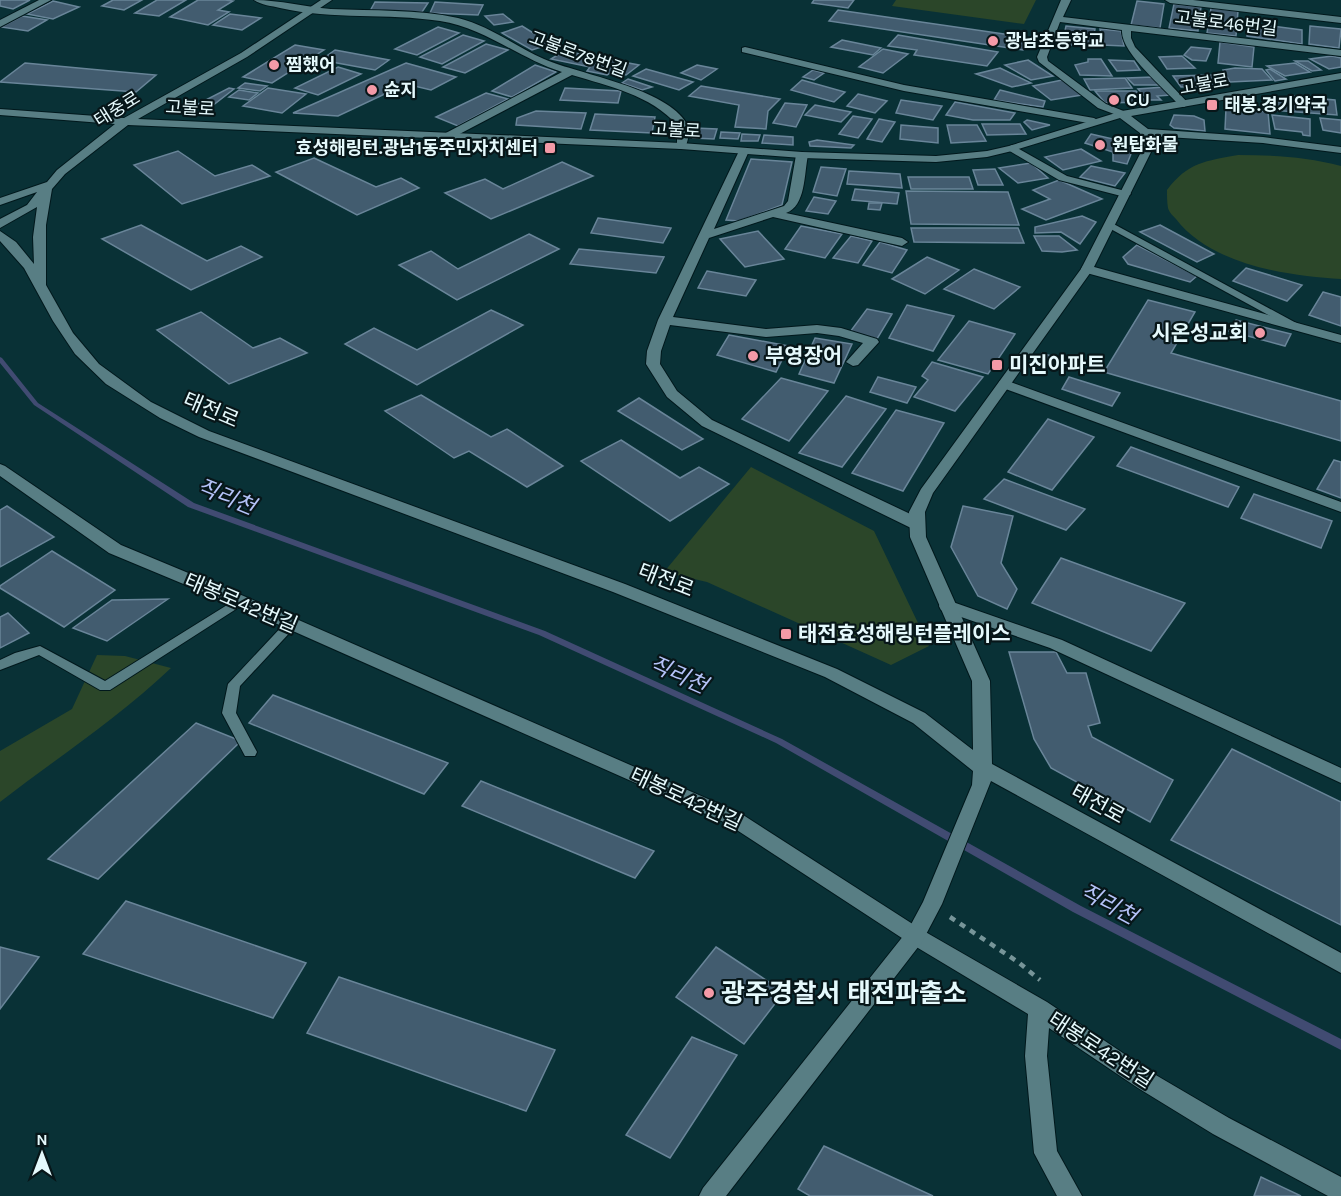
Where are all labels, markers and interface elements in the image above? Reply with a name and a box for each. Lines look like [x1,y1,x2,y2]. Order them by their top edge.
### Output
street label: 고불로46번길 [1173,6,1279,40]
street label: 고불로78번길 [526,26,630,82]
place label: 광남초등학교 [1005,30,1104,52]
marker: 광남초등학교 [986,34,1000,48]
place label: 찜했어 [286,54,336,76]
marker: 찜했어 [267,58,281,72]
street label: 고불로 [1178,69,1230,99]
place label: 슌지 [384,79,417,101]
marker: 슌지 [365,83,379,97]
street label: 태중로 [90,87,144,131]
place label: CU [1126,89,1150,111]
marker: CU [1107,93,1121,107]
place label: 태봉.경기약국 [1224,94,1327,116]
street label: 고불로 [165,96,215,120]
marker: 태봉.경기약국 [1205,98,1219,112]
street label: 고불로 [651,118,701,142]
place label: 원탑화물 [1112,134,1178,156]
place label: 효성해링턴.광남1동주민자치센터 [296,137,538,159]
marker: 원탑화물 [1093,138,1107,152]
marker: 효성해링턴.광남1동주민자치센터 [543,141,557,155]
place label: 시온성교회 [1151,321,1248,345]
marker: 시온성교회 [1253,326,1267,340]
place label: 부영장어 [765,344,842,368]
marker: 부영장어 [746,349,760,363]
place label: 미진아파트 [1009,353,1106,377]
marker: 미진아파트 [990,358,1004,372]
street label: 태전로 [180,388,242,432]
water label: 직리천 [193,474,262,521]
street label: 태전로 [635,558,697,602]
street label: 태봉로42번길 [181,568,301,638]
place label: 태전효성해링턴플레이스 [798,622,1011,646]
marker: 태전효성해링턴플레이스 [779,627,793,641]
water label: 직리천 [645,651,714,700]
street label: 태봉로42번길 [626,763,746,835]
street label: 태전로 [1067,779,1129,829]
water label: 직리천 [1075,878,1143,931]
place label: 광주경찰서 태전파출소 [721,978,967,1009]
marker: 광주경찰서 태전파출소 [702,986,716,1000]
street label: 태봉로42번길 [1044,1007,1158,1093]
north arrow [12,1124,72,1184]
text: N [36,1130,48,1149]

